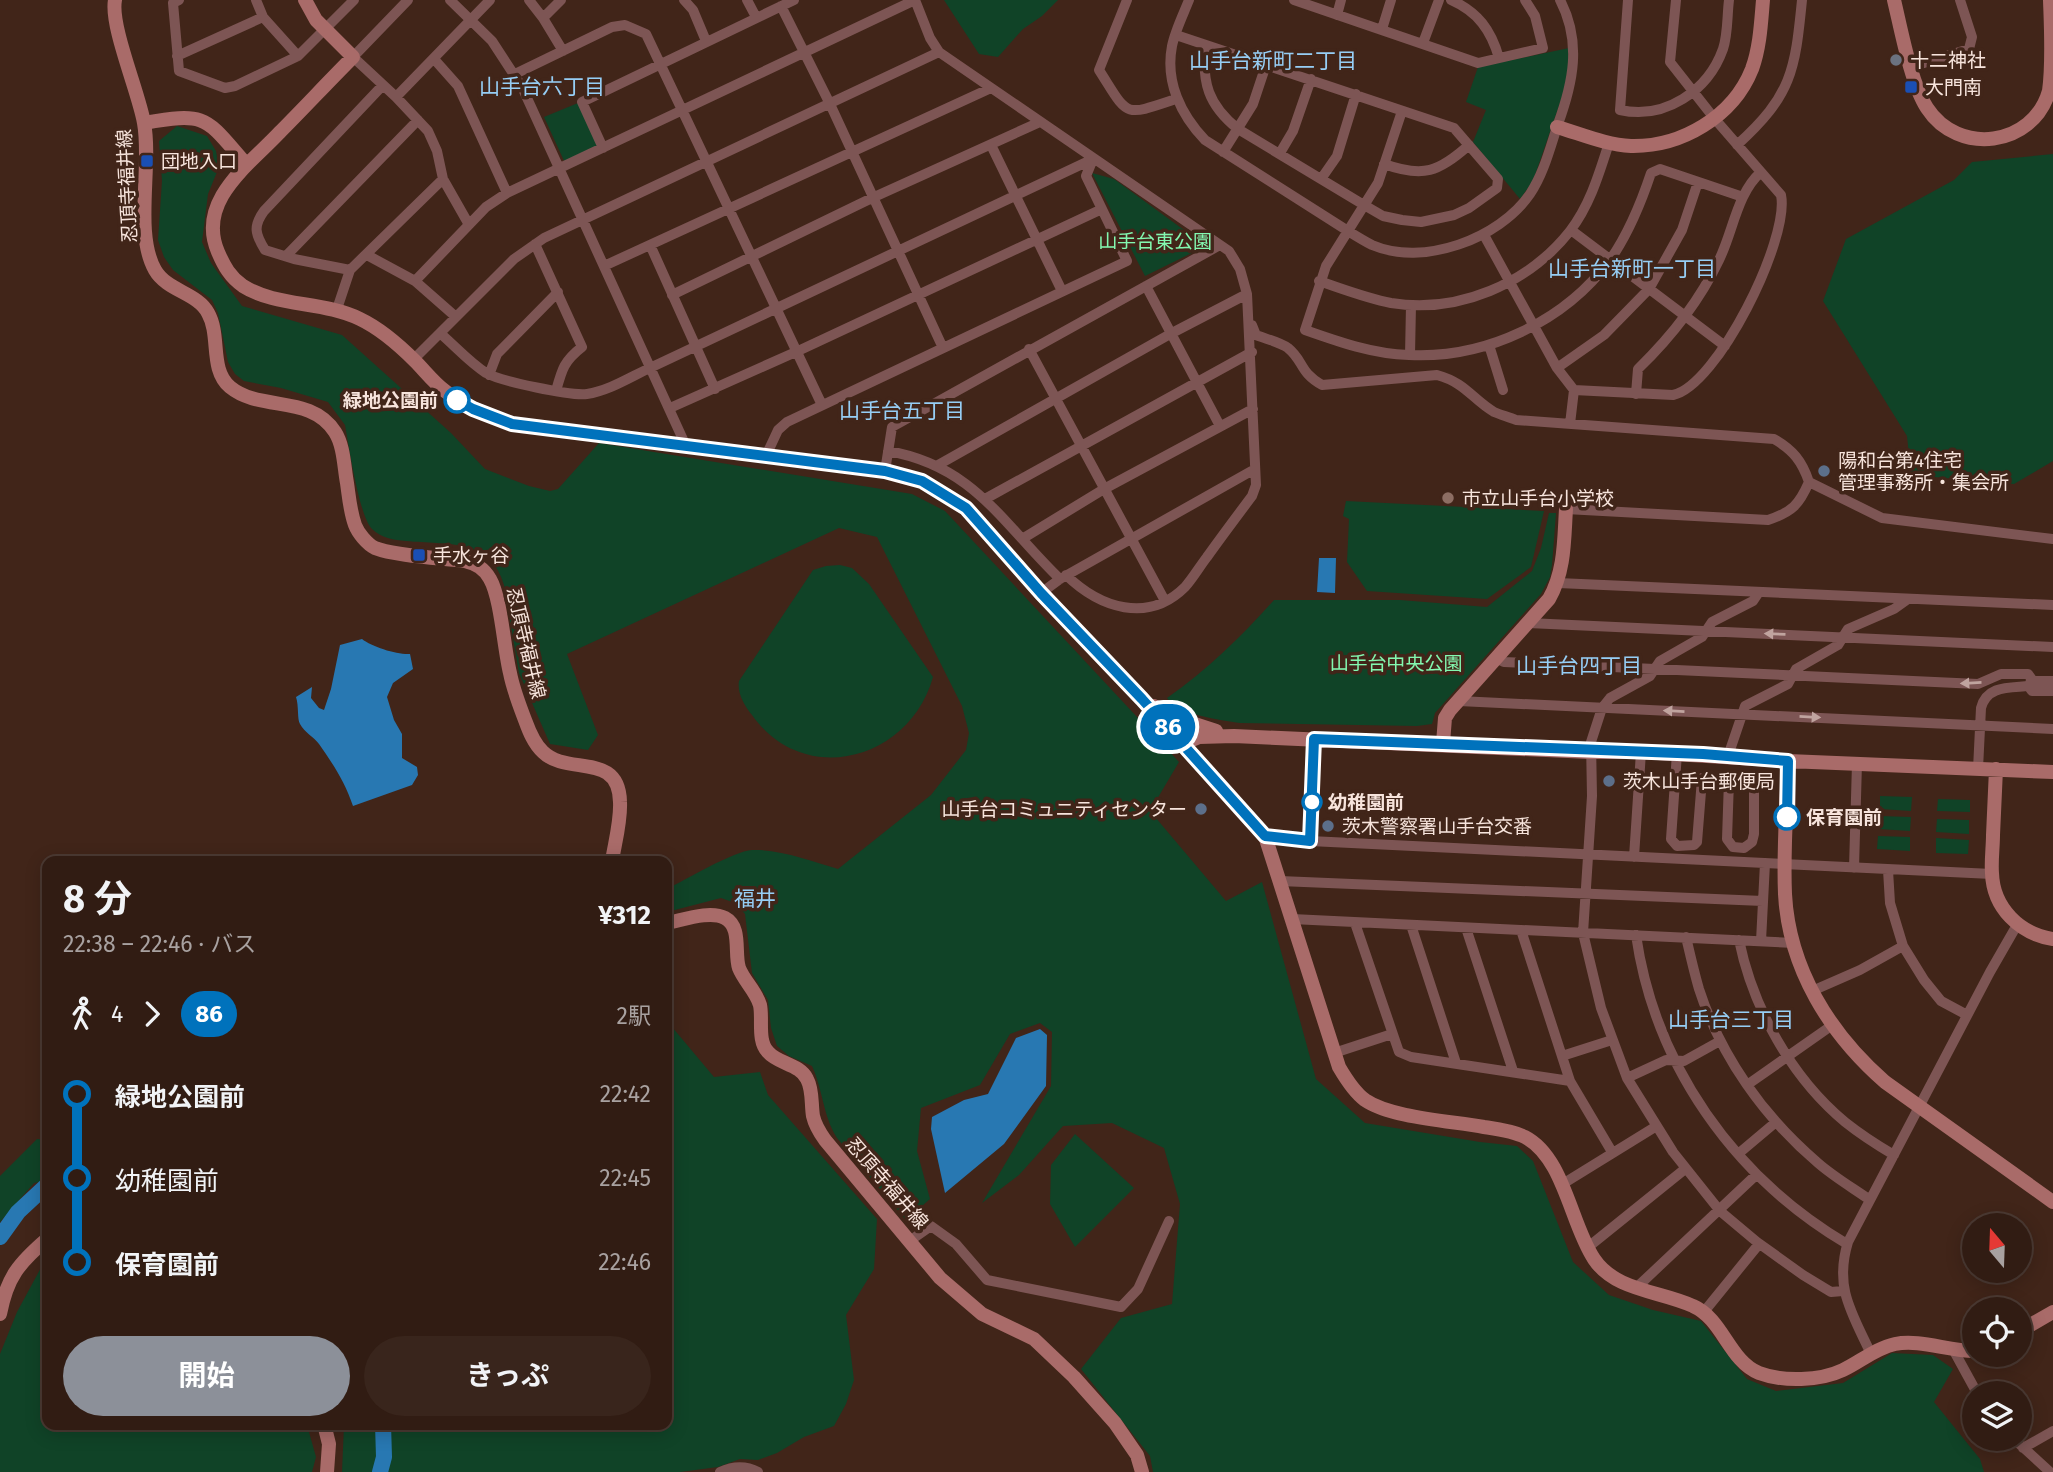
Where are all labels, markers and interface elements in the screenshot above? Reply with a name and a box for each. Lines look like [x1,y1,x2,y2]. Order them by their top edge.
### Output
district label: 山手台新町二丁目 [1189,48,1357,74]
place label: 十二神社 [1910,49,1986,72]
marker: 十二神社 [1888,52,1904,68]
district label: 山手台六丁目 [479,74,605,100]
place label: 大門南 [1925,76,1982,99]
marker: 大門南 [1903,79,1919,95]
street label: 忍頂寺福井線 [113,128,141,244]
place label: 団地入口 [161,150,237,173]
marker: 団地入口 [139,153,155,169]
park label: 山手台東公園 [1098,230,1212,253]
district label: 山手台新町一丁目 [1548,256,1716,282]
marker: 緑地公園前 [444,387,470,413]
place label: 緑地公園前 [343,389,438,412]
district label: 山手台五丁目 [839,398,965,424]
place label: 陽和台第4住宅 管理事務所・集会所 [1838,449,2009,494]
marker: 陽和台第4住宅 管理事務所・集会所 [1816,463,1832,479]
place label: 市立山手台小学校 [1462,487,1614,510]
marker: 市立山手台小学校 [1440,490,1456,506]
place label: 手水ヶ谷 [433,544,509,567]
marker: 手水ヶ谷 [411,547,427,563]
street label: 忍頂寺福井線 [502,585,550,701]
one-way arrow [1764,628,1786,639]
park label: 山手台中央公園 [1329,652,1463,675]
district label: 山手台四丁目 [1516,653,1642,679]
one-way arrow [1960,677,1982,688]
line badge: 86 [1136,704,1200,750]
one-way arrow [1663,705,1685,716]
one-way arrow [1799,712,1821,723]
text: 86 [1154,713,1182,741]
place label: 茨木山手台郵便局 [1623,770,1775,793]
marker: 茨木山手台郵便局 [1601,773,1617,789]
place label: 幼稚園前 [1328,791,1404,814]
marker: 幼稚園前 [1302,792,1322,812]
place label: 山手台コミュニティセンター [941,798,1187,821]
marker: 山手台コミュニティセンター [1193,801,1209,817]
marker: 保育園前 [1774,804,1800,830]
place label: 保育園前 [1806,806,1882,829]
place label: 茨木警察署山手台交番 [1342,815,1532,838]
marker: 茨木警察署山手台交番 [1320,818,1336,834]
text: 8 分 [63,876,132,922]
district label: 福井 [734,886,776,912]
text: ¥312 [598,900,651,931]
text: 22:38 – 22:46 · バス [63,930,256,958]
icon: walk [63,995,101,1033]
icon: forward [133,995,171,1033]
text: 4 [111,1000,123,1028]
text: 86 [195,1000,223,1028]
text: 2駅 [617,1002,651,1030]
district label: 山手台三丁目 [1668,1007,1794,1033]
text: 22:42 [600,1080,651,1108]
text: 緑地公園前 [115,1082,245,1113]
street label: 忍頂寺福井線 [841,1132,933,1234]
text: 22:45 [599,1164,651,1192]
text: 幼稚園前 [115,1166,219,1197]
north arrow [1962,1213,2032,1283]
map controls [1962,1213,2032,1451]
text: 22:46 [598,1248,651,1276]
text: 保育園前 [115,1250,219,1281]
button: locate [1962,1297,2032,1367]
button: 開始 [63,1336,350,1416]
button: きっぷ [364,1336,651,1416]
button: layers [1962,1381,2032,1451]

